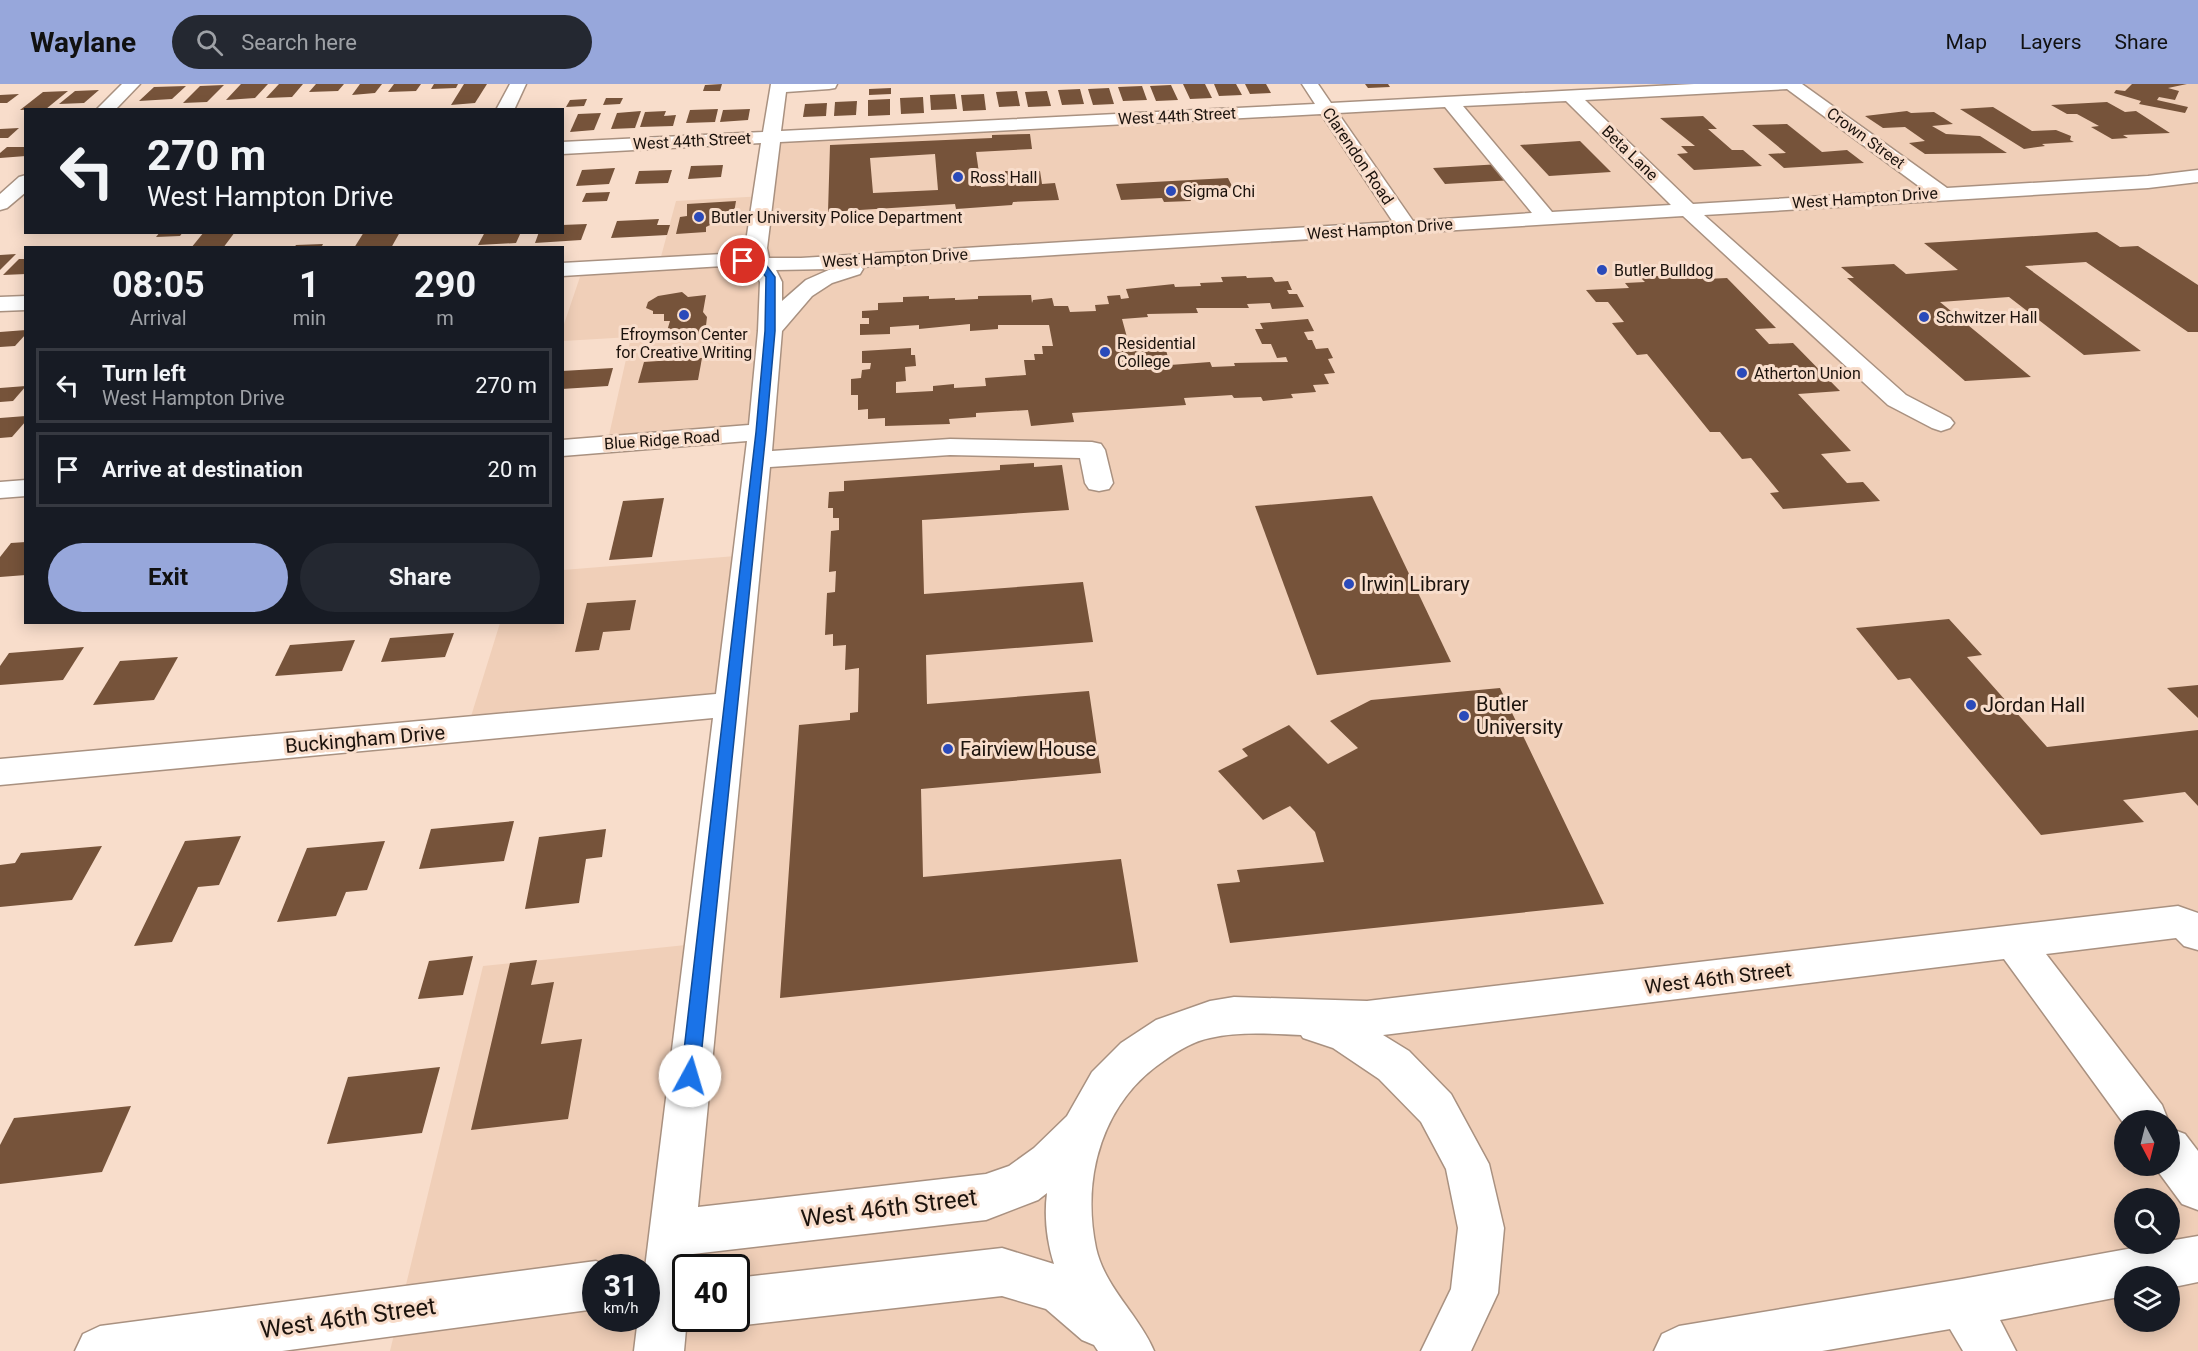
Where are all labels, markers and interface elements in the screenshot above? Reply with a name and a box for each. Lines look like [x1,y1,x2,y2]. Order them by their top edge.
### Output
search box [172,15,592,69]
text: Waylane [30,26,136,59]
icon: search [193,26,226,59]
text: Search here [241,30,357,55]
text: Map [1945,30,1987,54]
text: Layers [2020,30,2081,54]
text: Share [2114,30,2168,54]
street label: West 44th Street [1118,103,1236,129]
street label: Crown Street [1823,103,1909,173]
street label: Clarendon Road [1318,104,1398,208]
street label: Beta Lane [1598,122,1662,184]
street label: West 44th Street [633,128,751,154]
text: 270 m [147,131,266,180]
icon: left [48,132,126,210]
place label: Ross Hall [970,168,1037,187]
marker: Ross Hall [951,170,965,184]
text: West Hampton Drive [147,181,393,213]
place label: Sigma Chi [1183,182,1255,201]
street label: West Hampton Drive [1792,183,1938,213]
marker: Sigma Chi [1164,184,1178,198]
place label: Butler University Police Department [711,208,962,227]
marker: Butler University Police Department [692,210,706,224]
street label: West Hampton Drive [1307,214,1453,244]
pin [717,235,768,286]
icon: arrive [726,244,759,277]
street label: West Hampton Drive [822,245,968,271]
place label: Butler Bulldog [1614,261,1714,280]
marker: Butler Bulldog [1595,263,1609,277]
text: 08:05 [112,264,205,306]
text: 1 [299,264,320,306]
text: 290 [414,264,476,306]
text: Arrival [130,306,187,330]
text: min [293,306,326,330]
text: m [436,306,454,330]
marker: Efroymson Center for Creative Writing [677,308,691,322]
place label: Schwitzer Hall [1936,308,2037,327]
marker: Schwitzer Hall [1917,310,1931,324]
place label: Efroymson Center for Creative Writing [616,325,752,362]
place label: Residential College [1117,334,1196,371]
marker: Residential College [1098,345,1112,359]
text: Turn left [102,361,186,386]
place label: Atherton Union [1754,364,1861,383]
marker: Atherton Union [1735,366,1749,380]
icon: left [51,369,84,402]
text: 270 m [475,373,537,398]
text: West Hampton Drive [102,386,284,410]
street label: Blue Ridge Road [603,426,721,454]
icon: arrive [51,453,84,486]
text: Arrive at destination [102,457,303,482]
text: 20 m [488,457,537,482]
button: Exit [48,543,288,612]
button: Share [300,543,540,612]
place label: Irwin Library [1361,572,1470,596]
marker: Irwin Library [1342,577,1356,591]
place label: Butler University [1476,692,1564,739]
place label: Jordan Hall [1983,693,2085,717]
marker: Jordan Hall [1964,698,1978,712]
marker: Butler University [1457,709,1471,723]
street label: Buckingham Drive [284,720,446,758]
place label: Fairview House [960,737,1096,761]
marker: Fairview House [941,742,955,756]
street label: West 46th Street [1643,957,1793,999]
position arrow [658,1044,722,1108]
north arrow [2114,1110,2180,1176]
map controls [2114,1110,2180,1332]
street label: West 46th Street [799,1183,979,1233]
button: search [2114,1188,2180,1254]
speed limit sign: 40 [672,1254,750,1332]
button: layers [2114,1266,2180,1332]
text: 31 [604,1268,638,1303]
street label: West 46th Street [258,1292,438,1344]
text: km/h [603,1299,639,1317]

